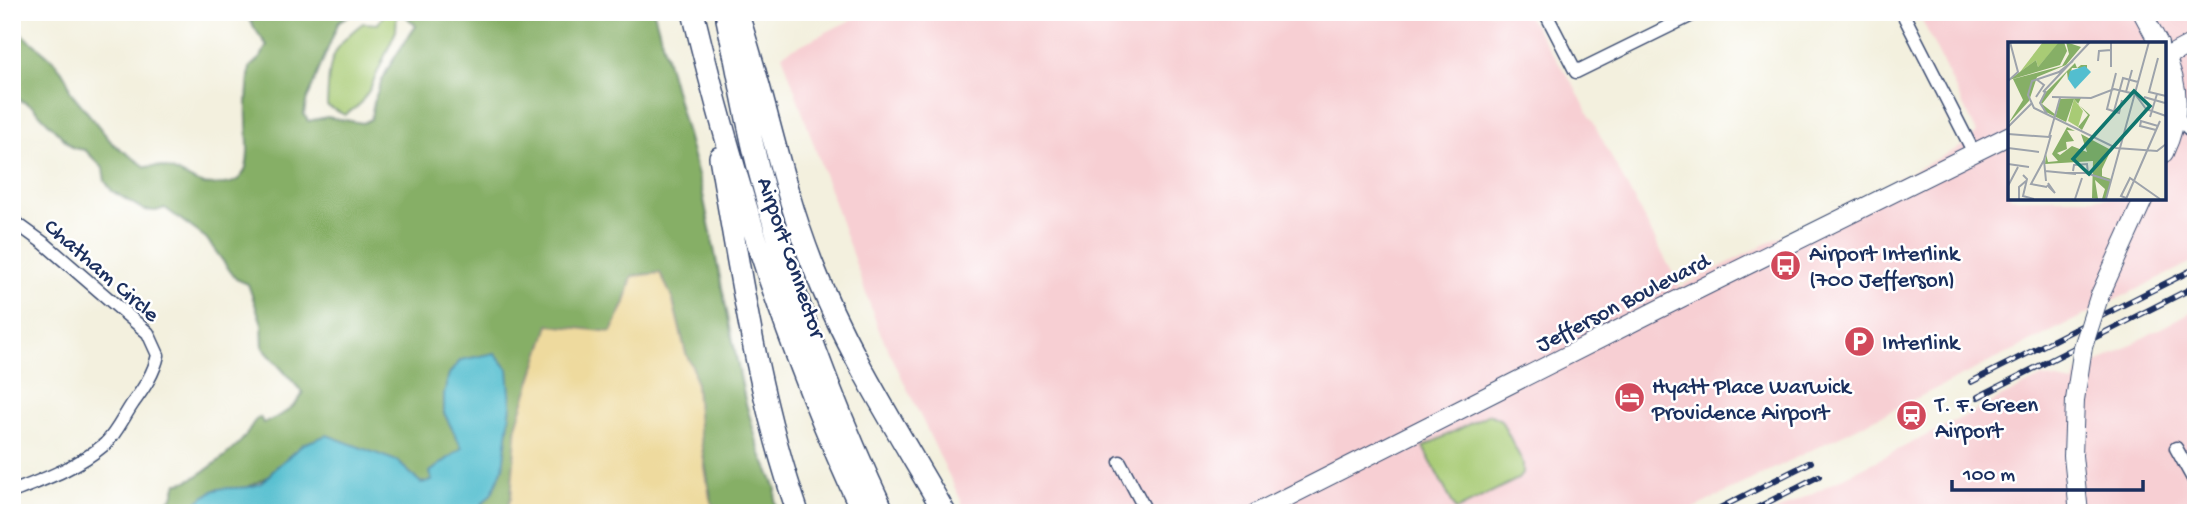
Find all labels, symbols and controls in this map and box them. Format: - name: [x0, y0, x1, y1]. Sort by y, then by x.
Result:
- inset map: [2008, 42, 2166, 200]
- street label: Airport Connector: [750, 174, 830, 344]
- street label: Chatham Circle: [37, 214, 165, 330]
- place label: Airport Interlink (700 Jefferson): [1809, 242, 1962, 295]
- street label: Jefferson Boulevard: [1532, 248, 1716, 359]
- bus stop icon: Airport Interlink (700 Jefferson): [1769, 248, 1803, 282]
- parking icon: Interlink: [1842, 324, 1876, 358]
- place label: Interlink: [1882, 331, 1962, 358]
- place label: Hyatt Place Warwick Providence Airport: [1651, 375, 1853, 428]
- hotel icon: Hyatt Place Warwick Providence Airport: [1612, 381, 1646, 415]
- place label: T. F. Green Airport: [1933, 393, 2038, 446]
- station icon: T. F. Green Airport: [1895, 399, 1929, 433]
- scale bar: [1952, 448, 2143, 492]
- text: 100 m: [1962, 464, 2015, 489]

